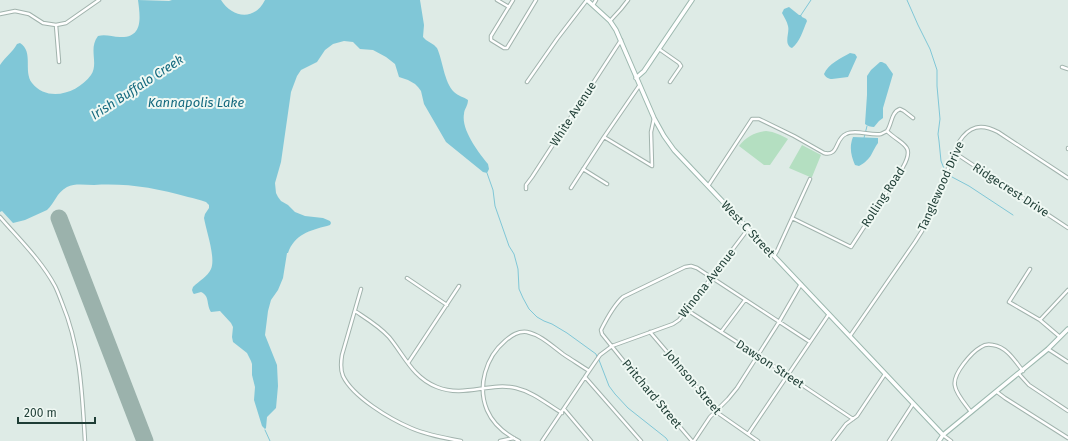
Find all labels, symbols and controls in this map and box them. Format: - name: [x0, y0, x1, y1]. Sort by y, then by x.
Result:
- water label: Irish Buffalo Creek: [88, 52, 186, 122]
- street label: White Avenue: [547, 79, 599, 149]
- water label: Kannapolis Lake: [148, 95, 244, 110]
- street label: Tanglewood Drive: [915, 139, 967, 233]
- street label: Ridgecrest Drive: [970, 160, 1052, 220]
- street label: Rolling Road: [858, 164, 908, 230]
- street label: West C Street: [718, 198, 778, 261]
- street label: Winona Avenue: [676, 246, 738, 320]
- street label: Dawson Street: [733, 337, 807, 391]
- street label: Johnson Street: [662, 347, 725, 418]
- street label: Pritchard Street: [619, 357, 685, 432]
- scale bar: [18, 399, 95, 425]
- text: 200 m: [24, 406, 57, 420]

